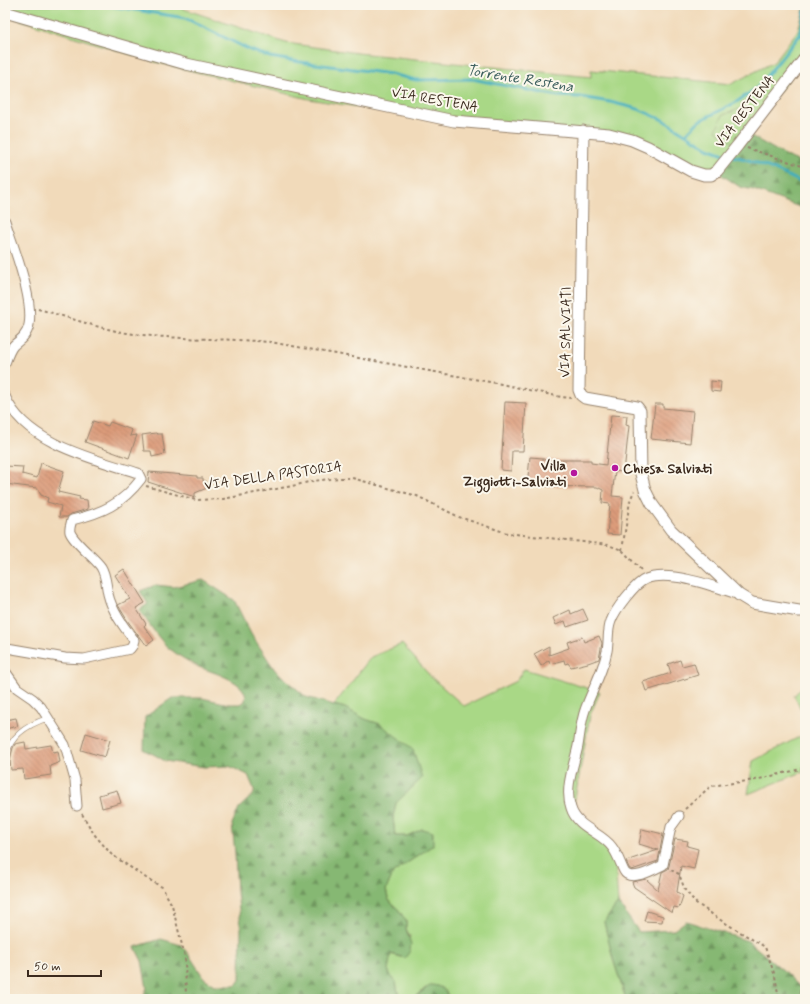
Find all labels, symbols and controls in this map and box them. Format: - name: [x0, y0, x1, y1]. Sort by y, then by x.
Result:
- water label: Torrente Restena: [465, 61, 575, 97]
- street label: VIA RESTENA: [711, 72, 779, 152]
- street label: VIA RESTENA: [390, 84, 480, 116]
- street label: VIA SALVIATI: [556, 286, 576, 378]
- street label: VIA DELLA PASTORIA: [203, 457, 343, 495]
- place label: Villa Ziggiotti-Salviati: [463, 457, 566, 494]
- place label: Chiesa Salviati: [623, 460, 712, 478]
- marker: Chiesa Salviati: [610, 463, 620, 473]
- marker: Villa Ziggiotti-Salviati: [569, 468, 579, 478]
- scale bar: [28, 952, 101, 978]
- text: 50 m: [34, 959, 61, 975]

